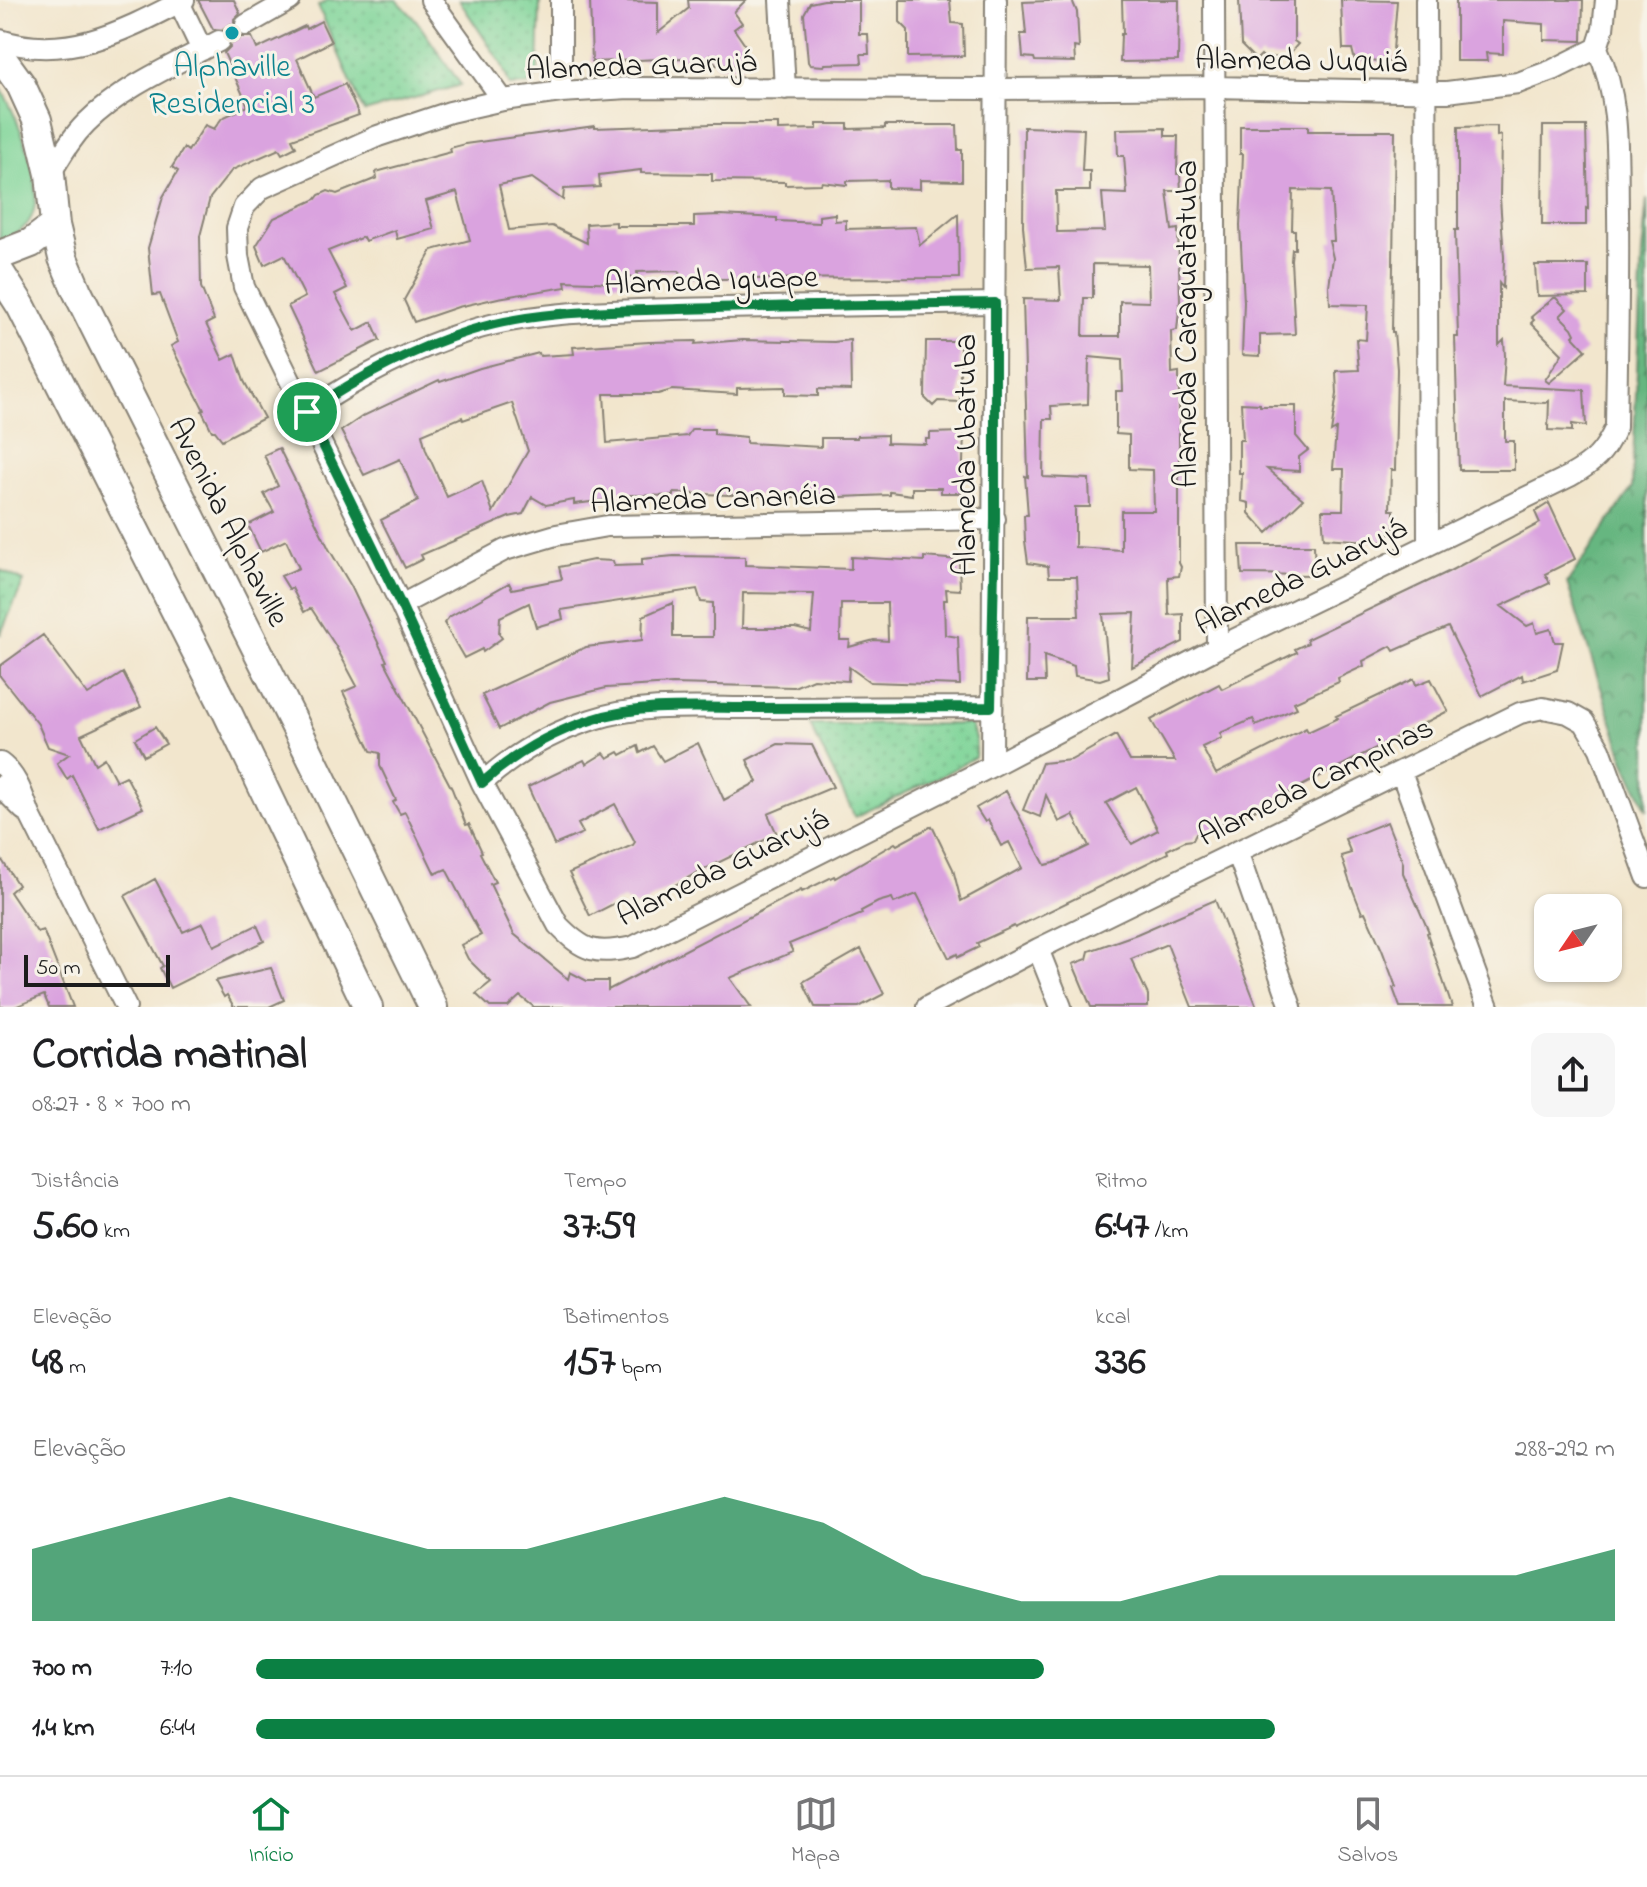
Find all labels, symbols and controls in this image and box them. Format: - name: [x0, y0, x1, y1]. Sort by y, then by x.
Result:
- marker: Alphaville Residencial 3: [223, 24, 241, 42]
- street label: Alameda Juquiá: [1194, 37, 1407, 88]
- street label: Alameda Guarujá: [525, 40, 757, 95]
- place label: Alphaville Residencial 3: [149, 45, 315, 129]
- street label: Alameda Caraguatatuba: [1165, 160, 1212, 488]
- street label: Alameda Iguape: [603, 255, 820, 310]
- street label: Alameda Ubatuba: [944, 334, 991, 576]
- pin: [273, 378, 341, 446]
- icon: arrive: [285, 390, 329, 434]
- street label: Avenida Alphaville: [154, 410, 300, 636]
- street label: Alameda Cananéia: [589, 473, 837, 528]
- street label: Alameda Guarujá: [1187, 506, 1416, 650]
- street label: Alameda Campinas: [1191, 706, 1442, 861]
- street label: Alameda Guarujá: [609, 797, 838, 941]
- north arrow: [1534, 894, 1622, 982]
- map controls: [1534, 894, 1622, 982]
- scale bar: [24, 951, 170, 987]
- text: 50 m: [36, 953, 81, 985]
- text: Corrida matinal: [32, 1024, 307, 1088]
- button: share: [1531, 1033, 1615, 1117]
- text: 08:27 · 8 × 700 m: [32, 1086, 191, 1124]
- text: Distância: [32, 1166, 119, 1198]
- text: Tempo: [564, 1166, 627, 1198]
- text: Ritmo: [1095, 1166, 1147, 1198]
- text: 5.60: [32, 1198, 98, 1257]
- text: 37:59: [564, 1198, 635, 1257]
- text: 6:47: [1095, 1198, 1149, 1257]
- text: km: [98, 1216, 130, 1248]
- text: /km: [1149, 1216, 1188, 1248]
- text: Elevação: [32, 1302, 112, 1334]
- text: Batimentos: [564, 1302, 670, 1334]
- text: kcal: [1095, 1302, 1130, 1334]
- text: 48: [32, 1334, 63, 1393]
- text: 157: [564, 1334, 616, 1393]
- text: 336: [1095, 1334, 1146, 1393]
- text: m: [63, 1352, 86, 1384]
- text: bpm: [616, 1352, 662, 1384]
- text: Elevação: [32, 1431, 126, 1469]
- text: 288–292 m: [1515, 1431, 1615, 1469]
- text: 700 m: [32, 1650, 92, 1688]
- text: 7:10: [160, 1650, 192, 1688]
- text: 1.4 km: [32, 1710, 94, 1748]
- text: 6:44: [160, 1710, 195, 1748]
- tab: Início: [249, 1792, 294, 1872]
- tab: Mapa: [791, 1792, 840, 1872]
- tab: Salvos: [1337, 1792, 1398, 1872]

